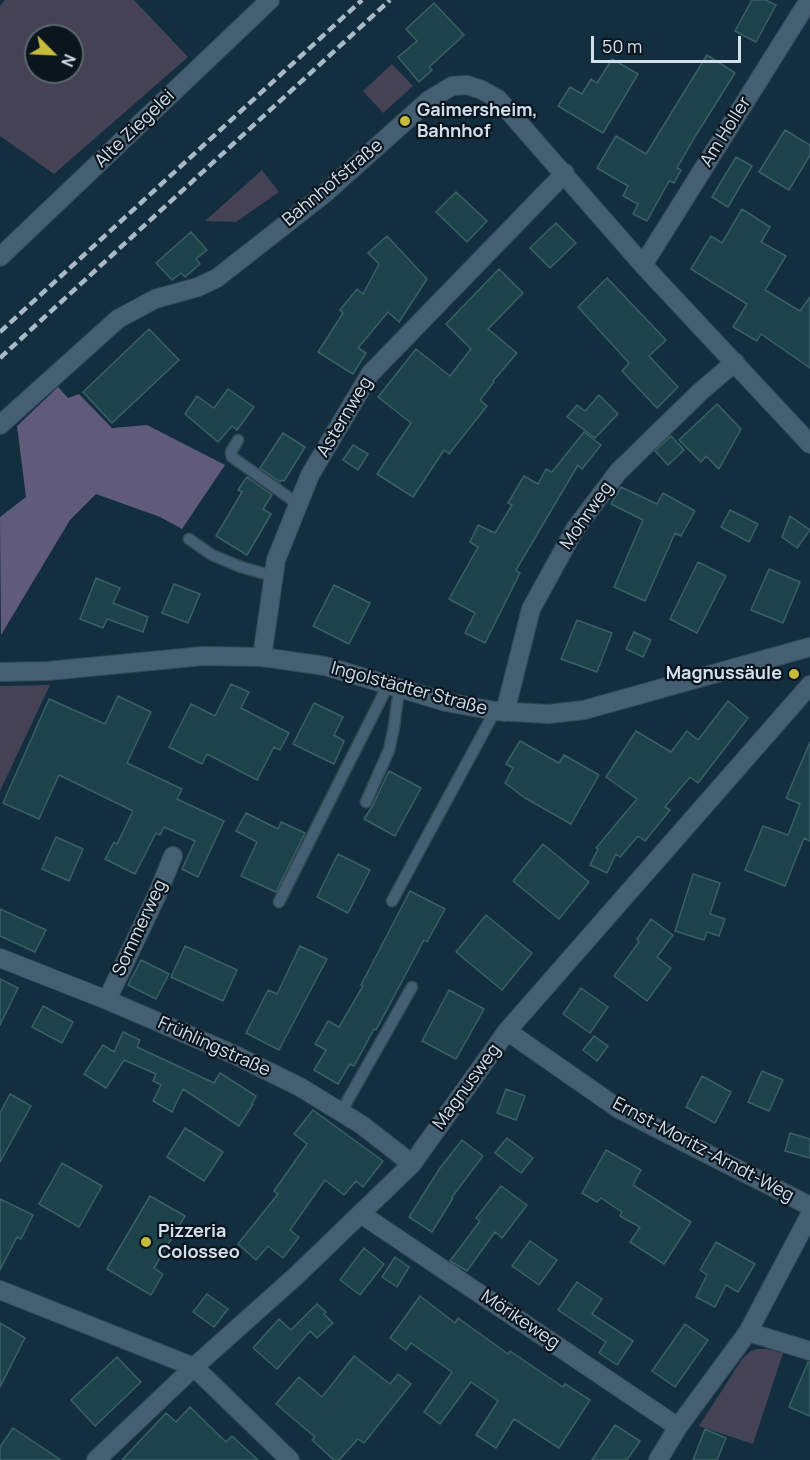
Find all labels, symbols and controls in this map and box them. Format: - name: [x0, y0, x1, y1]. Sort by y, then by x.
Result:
- north arrow: [24, 24, 84, 84]
- scale bar: [594, 24, 744, 62]
- text: 50 m: [602, 34, 642, 58]
- text: N: [56, 51, 81, 70]
- street label: Alte Ziegelei: [91, 86, 179, 172]
- street label: Am Holler: [696, 93, 756, 171]
- place label: Gaimersheim, Bahnhof: [417, 100, 538, 142]
- marker: Gaimersheim, Bahnhof: [398, 114, 412, 128]
- street label: Bahnhofstraße: [278, 135, 388, 231]
- street label: Asternweg: [313, 373, 377, 461]
- street label: Mohrweg: [556, 478, 618, 554]
- street label: Ingolstädter Straße: [328, 658, 490, 720]
- place label: Magnussäule: [666, 663, 782, 685]
- marker: Magnussäule: [787, 667, 801, 681]
- street label: Sommerweg: [108, 876, 172, 980]
- street label: Frühlingstraße: [154, 1013, 274, 1081]
- street label: Magnusweg: [429, 1040, 505, 1134]
- street label: Ernst-Moritz-Arndt-Weg: [609, 1093, 797, 1207]
- place label: Pizzeria Colosseo: [158, 1221, 240, 1264]
- marker: Pizzeria Colosseo: [139, 1235, 153, 1249]
- street label: Mörikeweg: [477, 1286, 563, 1354]

